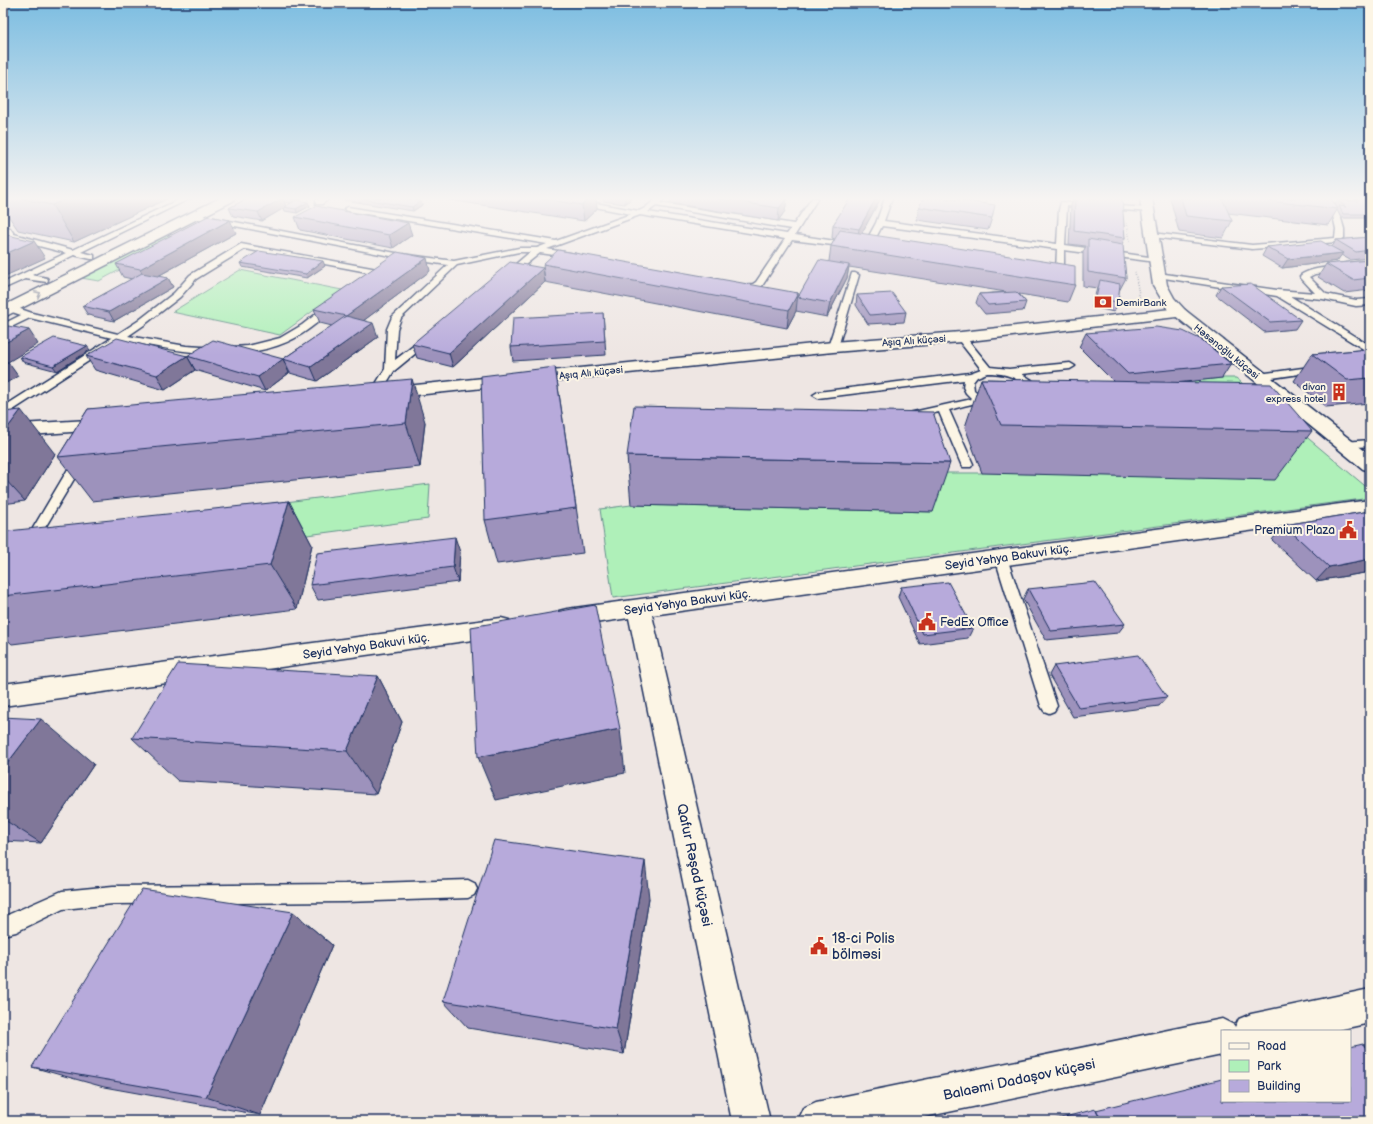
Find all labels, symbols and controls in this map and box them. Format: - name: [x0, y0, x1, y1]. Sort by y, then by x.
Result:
- one-way arrow: [34, 291, 41, 299]
- bank icon: DemirBank: [1093, 292, 1113, 312]
- place label: DemirBank: [1116, 297, 1166, 309]
- street label: Həsənoğlu küçəsi: [1191, 322, 1262, 382]
- street label: Aşıq Alı küçəsi: [882, 333, 946, 349]
- street label: Aşıq Alı küçəsi: [559, 364, 624, 382]
- place label: divan express hotel: [1266, 381, 1326, 405]
- building icon: divan express hotel: [1329, 382, 1349, 402]
- public building icon: Premium Plaza: [1338, 520, 1358, 540]
- place label: Premium Plaza: [1254, 523, 1335, 538]
- street label: Seyid Yəhya Bakuvi küç.: [944, 541, 1072, 574]
- street label: Seyid Yəhya Bakuvi küç.: [623, 586, 751, 619]
- public building icon: FedEx Office: [917, 612, 937, 632]
- place label: FedEx Office: [940, 615, 1009, 630]
- street label: Seyid Yəhya Bakuvi küç.: [302, 630, 430, 663]
- street label: Qafur Rəşad küçəsi: [673, 802, 716, 928]
- place label: 18-ci Polis bölməsi: [832, 930, 895, 963]
- public building icon: 18-ci Polis bölməsi: [809, 936, 829, 956]
- legend: [1221, 1030, 1351, 1102]
- text: Road: [1257, 1039, 1286, 1054]
- street label: Balaəmi Dadaşov küçəsi: [941, 1055, 1097, 1104]
- text: Park: [1257, 1059, 1281, 1074]
- text: Building: [1257, 1079, 1301, 1094]

